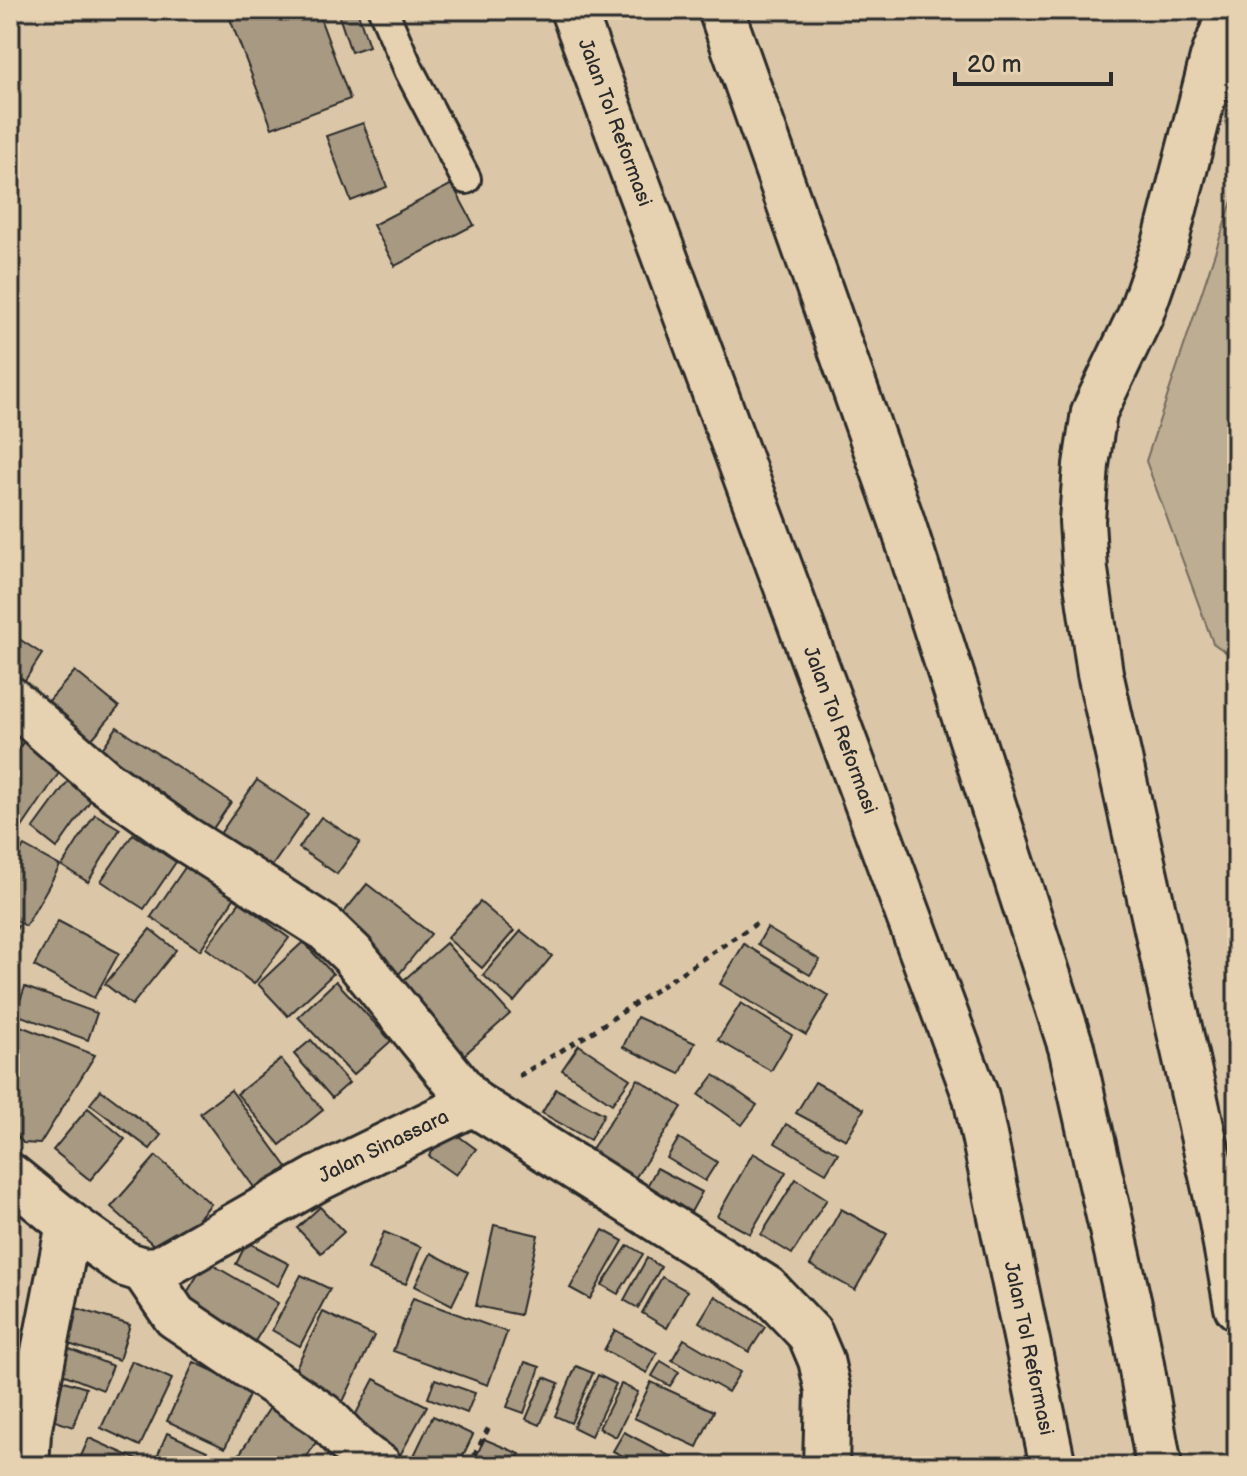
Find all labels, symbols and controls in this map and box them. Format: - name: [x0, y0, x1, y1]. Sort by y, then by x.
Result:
- street label: Jalan Tol Reformasi: [573, 35, 657, 210]
- scale bar: [955, 36, 1111, 86]
- text: 20 m: [967, 50, 1022, 79]
- street label: Jalan Tol Reformasi: [798, 643, 882, 817]
- street label: Jalan Sinassara: [315, 1105, 453, 1188]
- street label: Jalan Tol Reformasi: [999, 1259, 1058, 1437]

